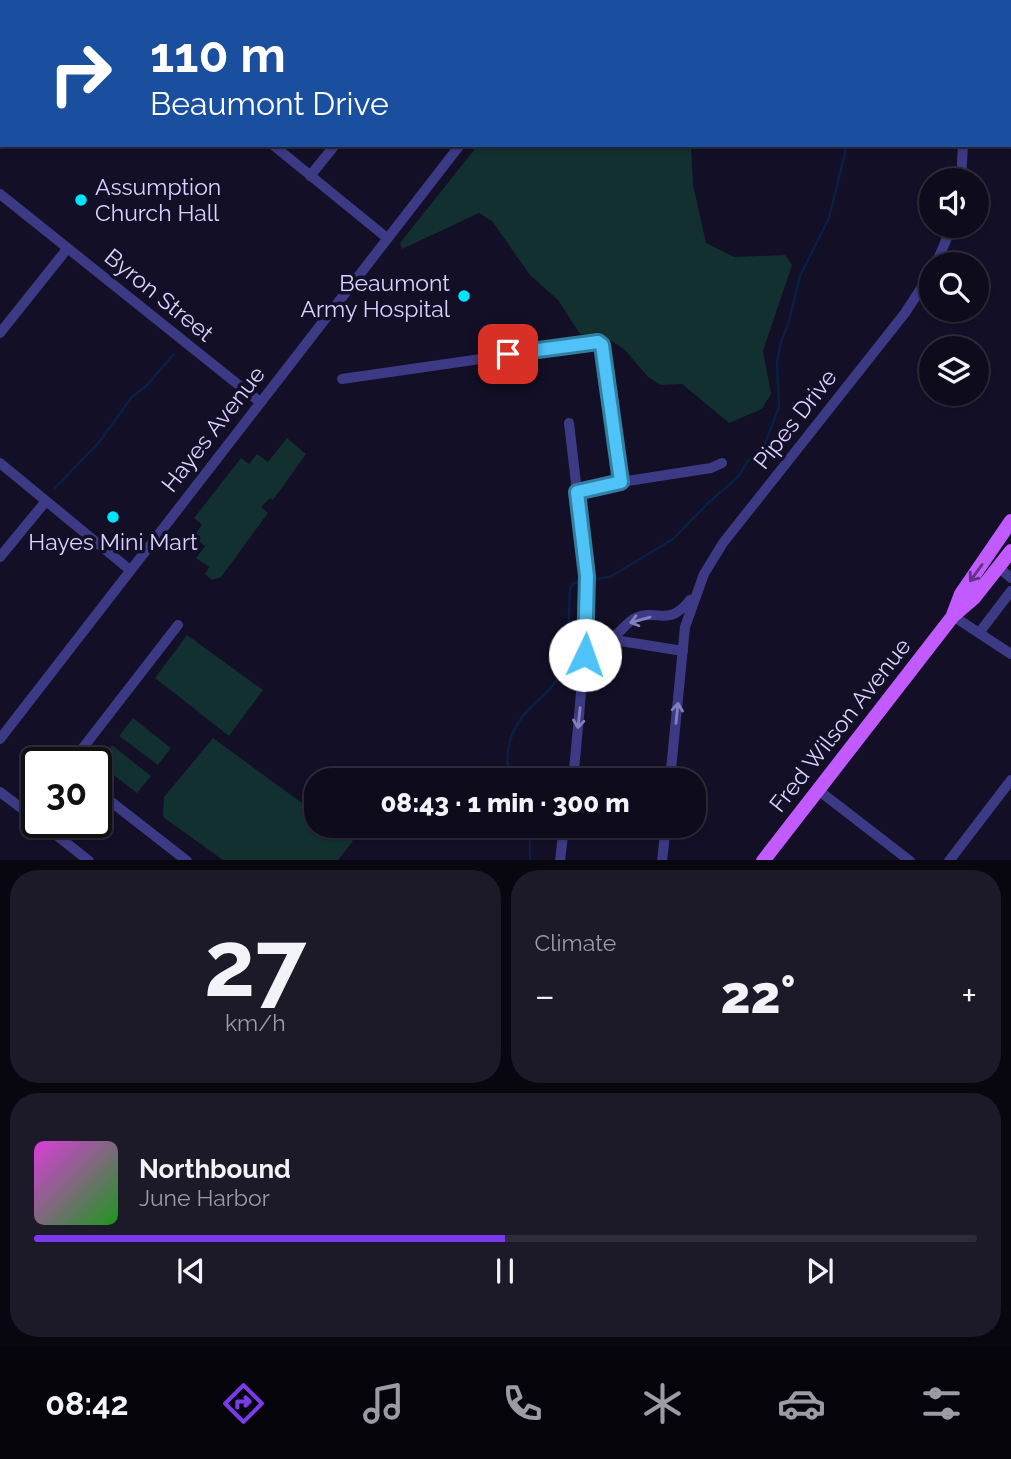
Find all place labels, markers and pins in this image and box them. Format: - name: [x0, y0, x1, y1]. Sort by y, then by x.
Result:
- place label: Assumption Church Hall: [95, 173, 221, 226]
- marker: Assumption Church Hall: [73, 192, 89, 208]
- place label: Beaumont Army Hospital: [300, 269, 451, 322]
- marker: Beaumont Army Hospital: [456, 288, 472, 304]
- pin: [478, 324, 538, 384]
- marker: Hayes Mini Mart: [105, 509, 121, 525]
- place label: Hayes Mini Mart: [28, 528, 198, 555]

